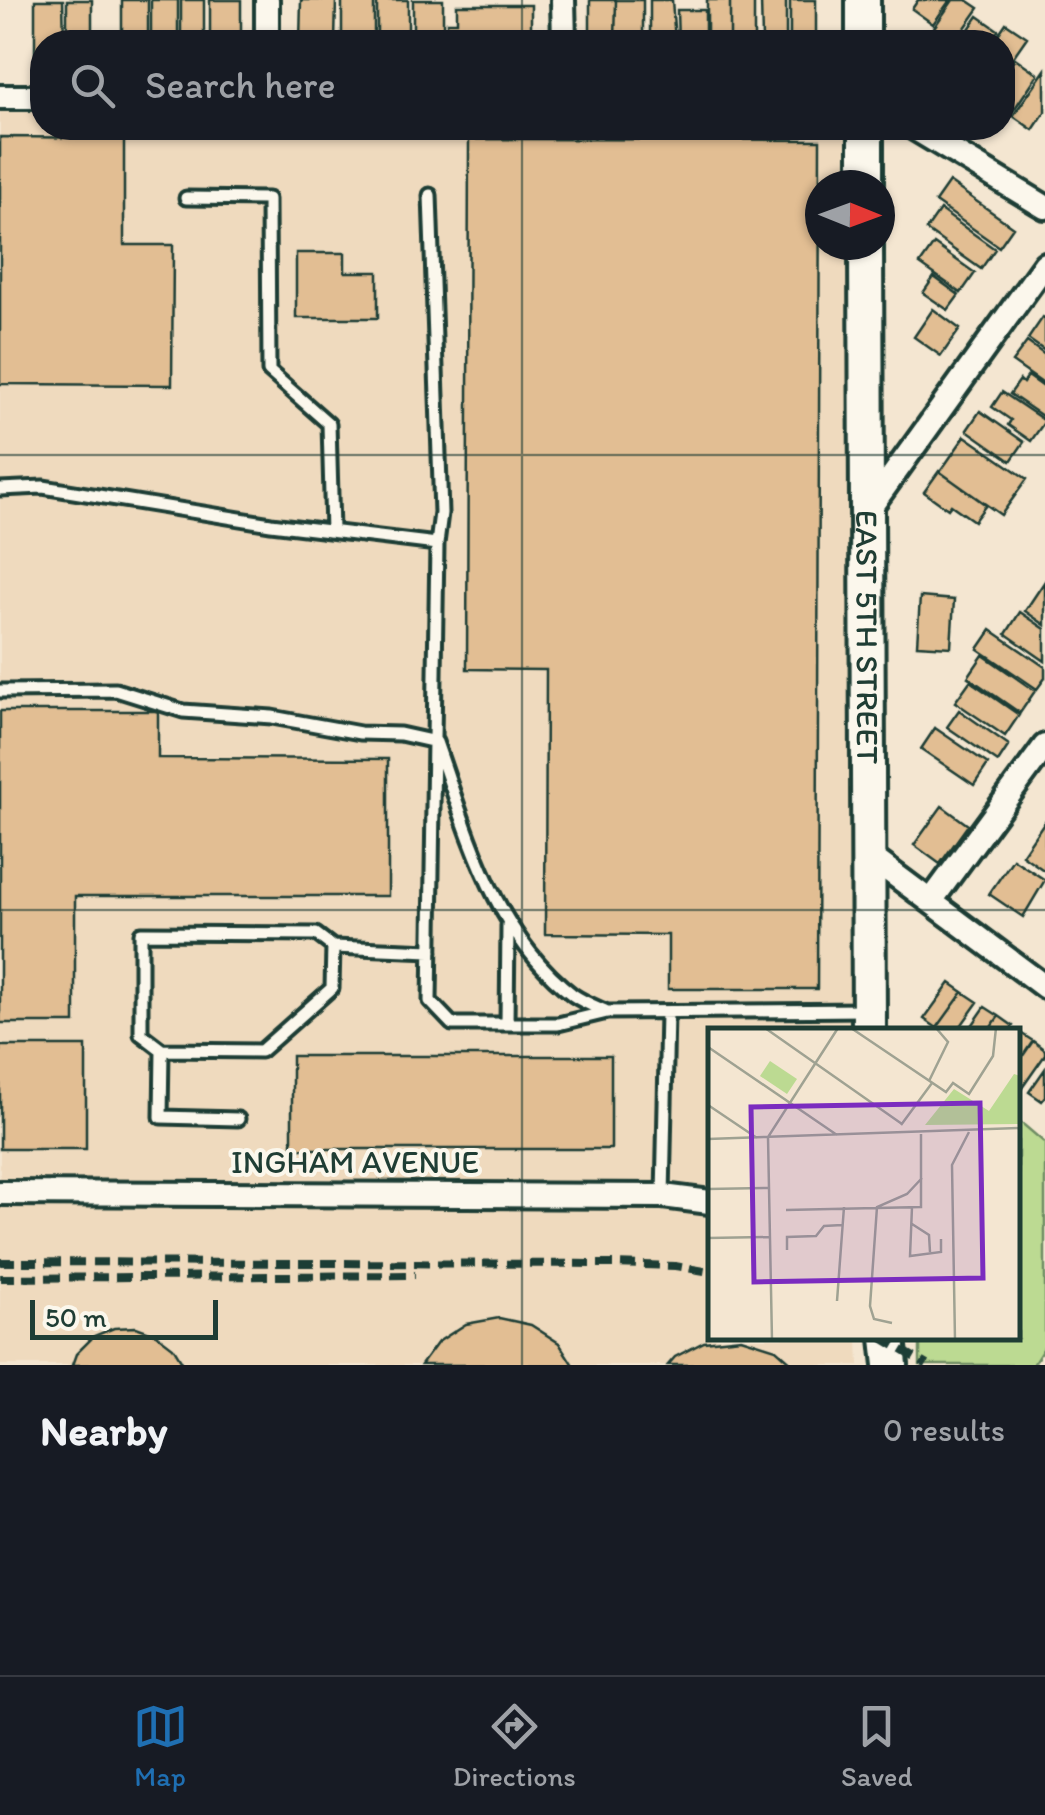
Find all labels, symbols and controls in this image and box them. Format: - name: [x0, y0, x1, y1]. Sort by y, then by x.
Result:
- search box: [30, 30, 1015, 140]
- icon: search: [65, 58, 120, 113]
- text: Search here: [145, 62, 336, 108]
- north arrow: [805, 170, 895, 260]
- street label: EAST 5TH STREET: [848, 510, 887, 764]
- inset map: [708, 1028, 1020, 1340]
- street label: INGHAM AVENUE: [231, 1143, 479, 1181]
- scale bar: [30, 1295, 218, 1340]
- text: 50 m: [45, 1300, 107, 1334]
- text: Nearby: [40, 1405, 167, 1456]
- text: 0 results: [883, 1411, 1005, 1449]
- tab: Map: [133, 1699, 188, 1793]
- tab: Directions: [453, 1699, 576, 1793]
- tab: Saved: [841, 1699, 912, 1793]

